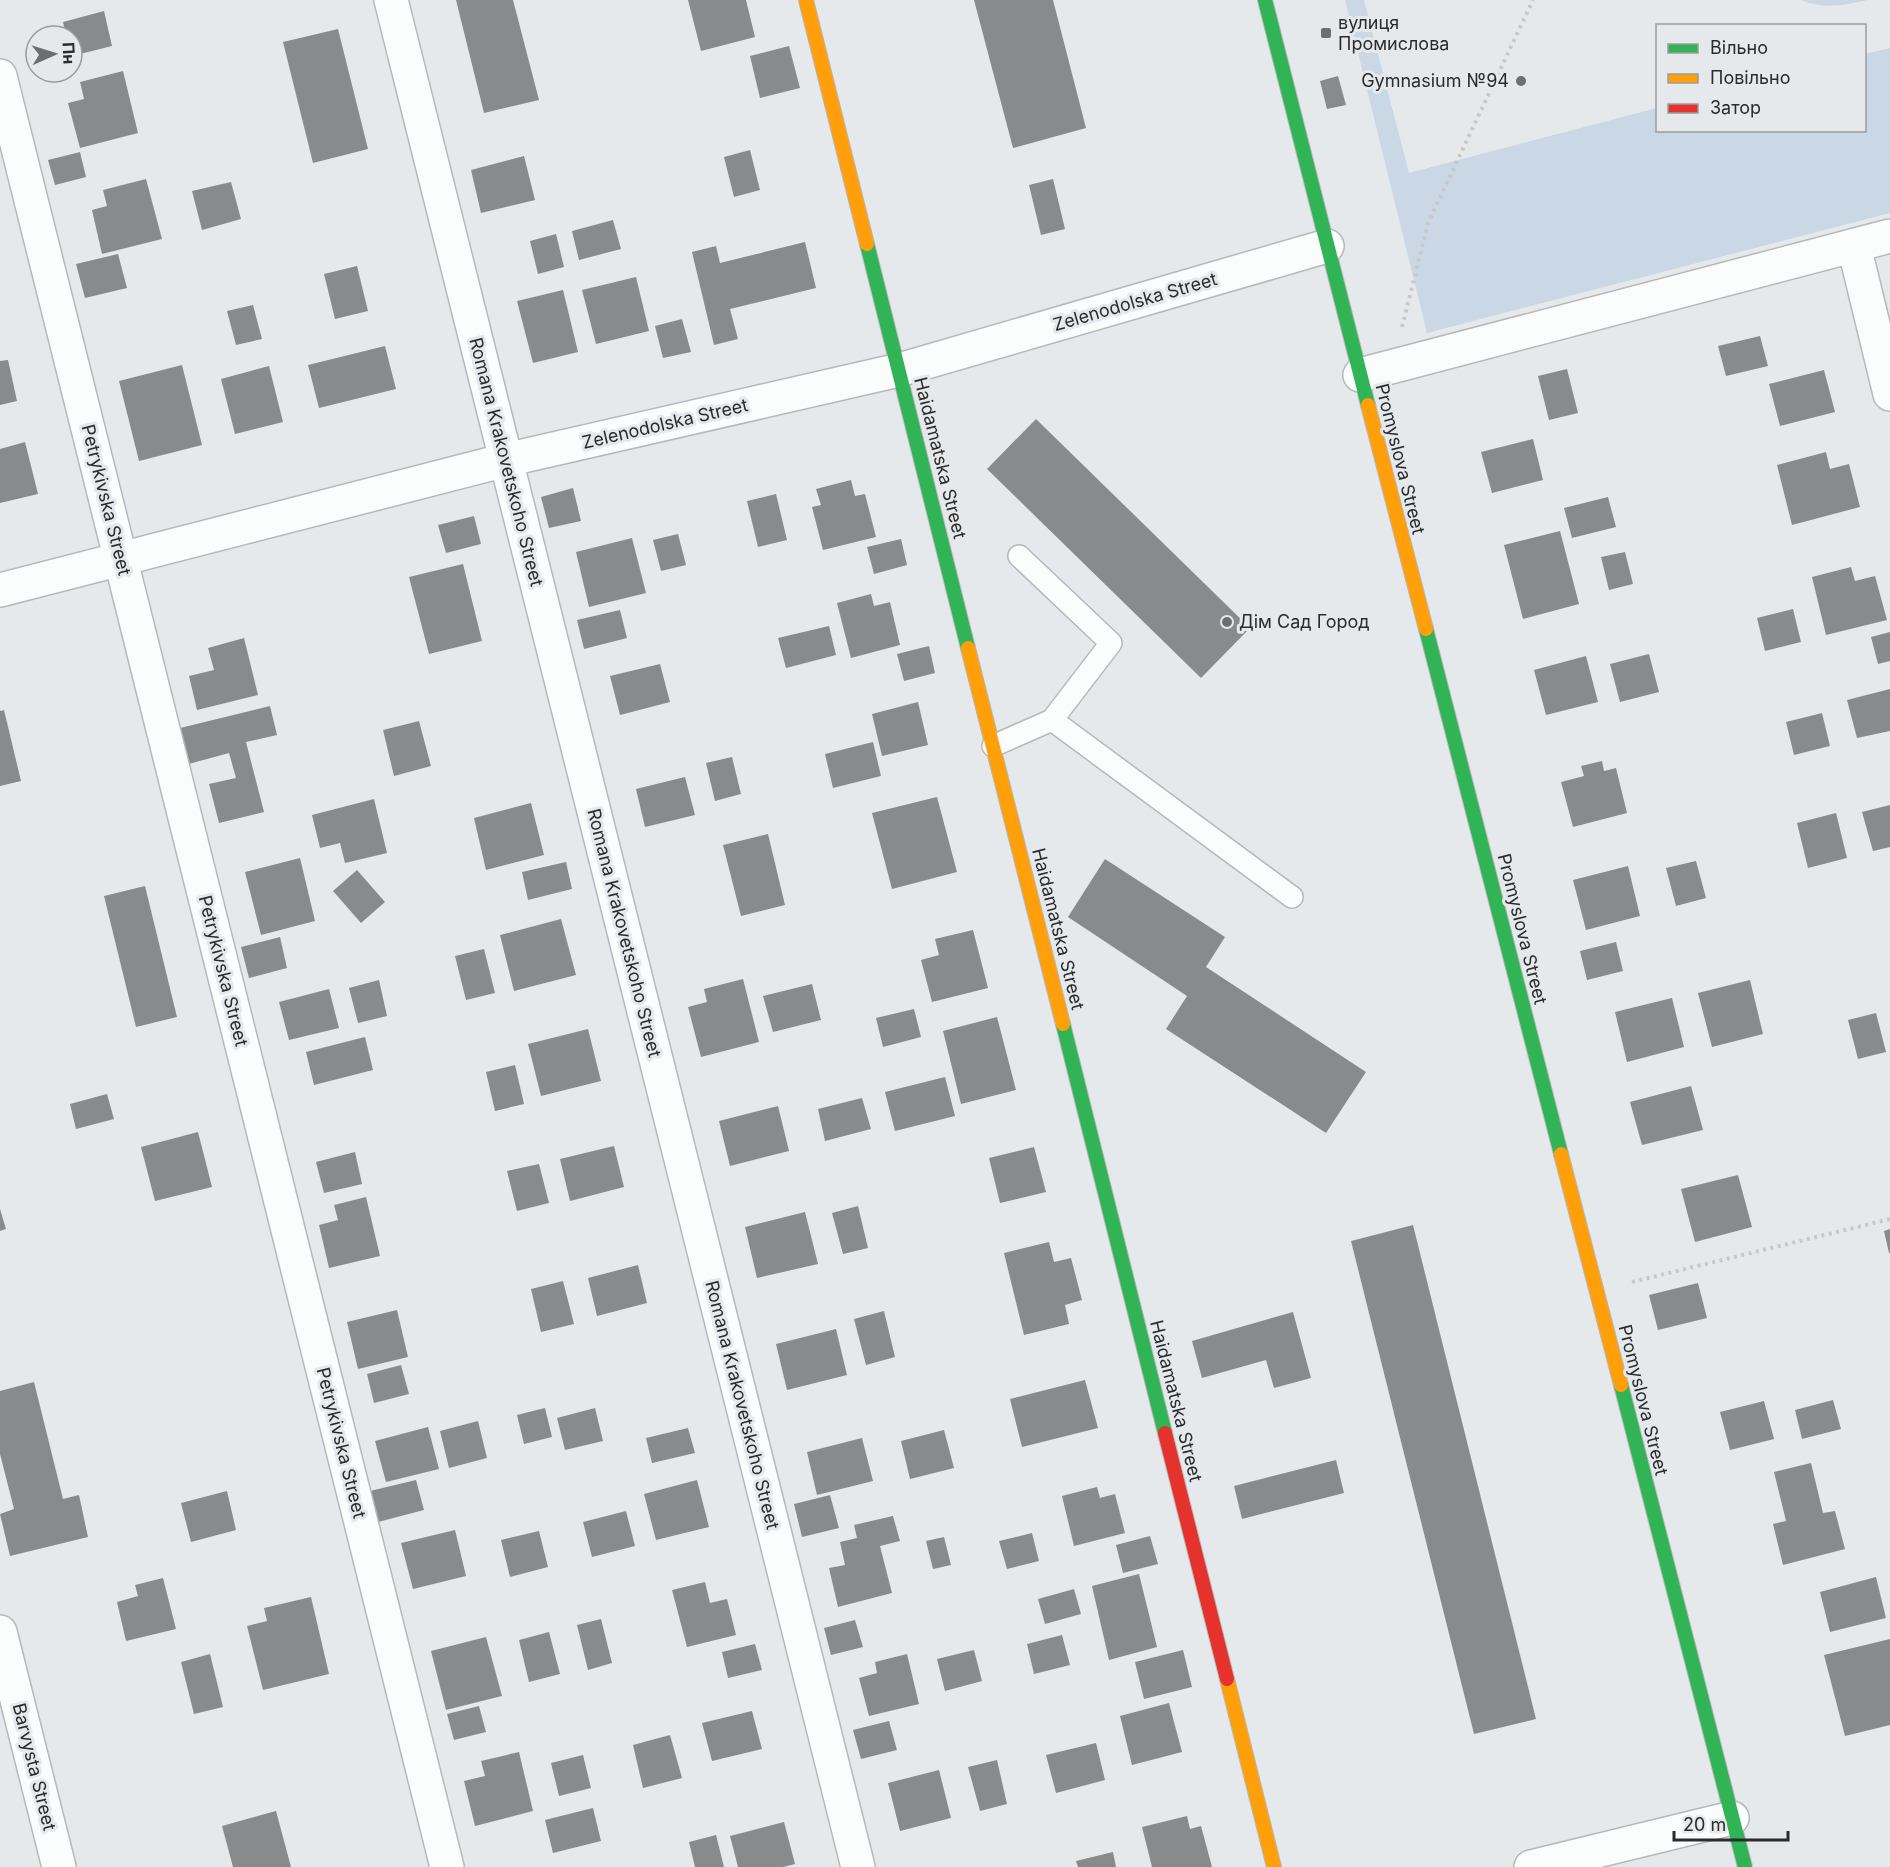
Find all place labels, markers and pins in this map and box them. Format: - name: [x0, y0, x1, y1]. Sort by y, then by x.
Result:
- place label: вулиця Промислова: [1338, 12, 1449, 54]
- marker: вулиця Промислова: [1319, 26, 1333, 40]
- place label: Gymnasium №94: [1361, 70, 1509, 91]
- marker: Gymnasium №94: [1514, 74, 1528, 88]
- place label: Дім Сад Город: [1239, 611, 1370, 632]
- marker: Дім Сад Город: [1220, 615, 1234, 629]

